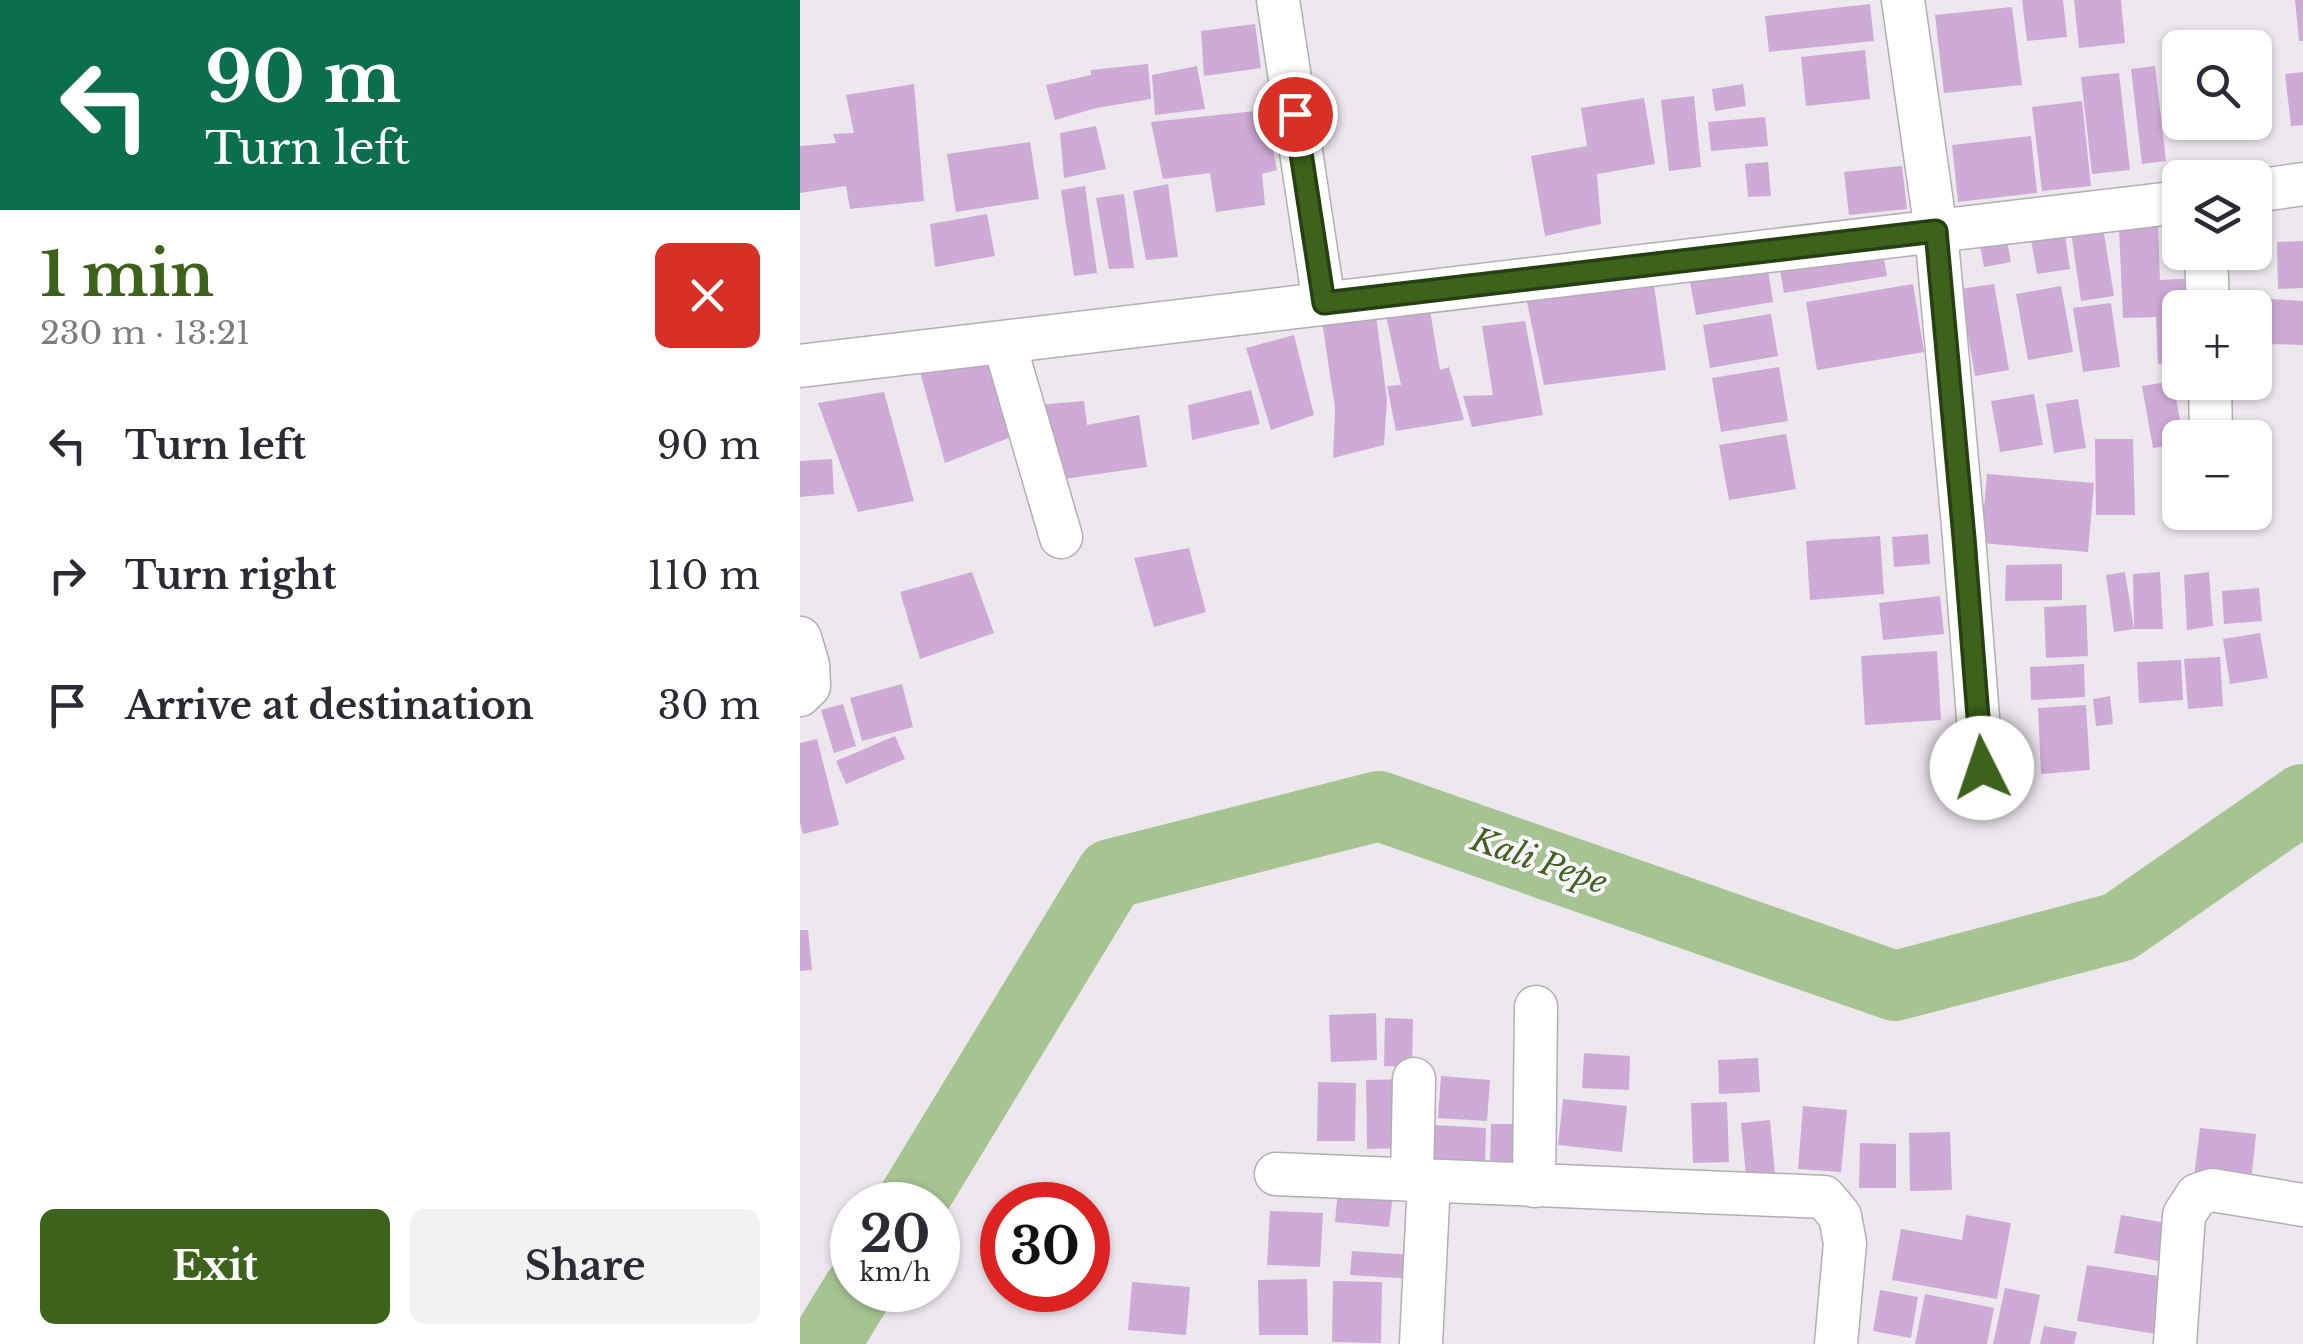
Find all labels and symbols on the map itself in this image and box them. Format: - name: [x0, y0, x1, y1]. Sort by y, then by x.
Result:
- pin: [1253, 72, 1338, 157]
- position arrow: [1930, 716, 2034, 820]
- water label: Kali Pepe: [1465, 819, 1612, 903]
- speed limit sign: 30: [980, 1182, 1110, 1312]

